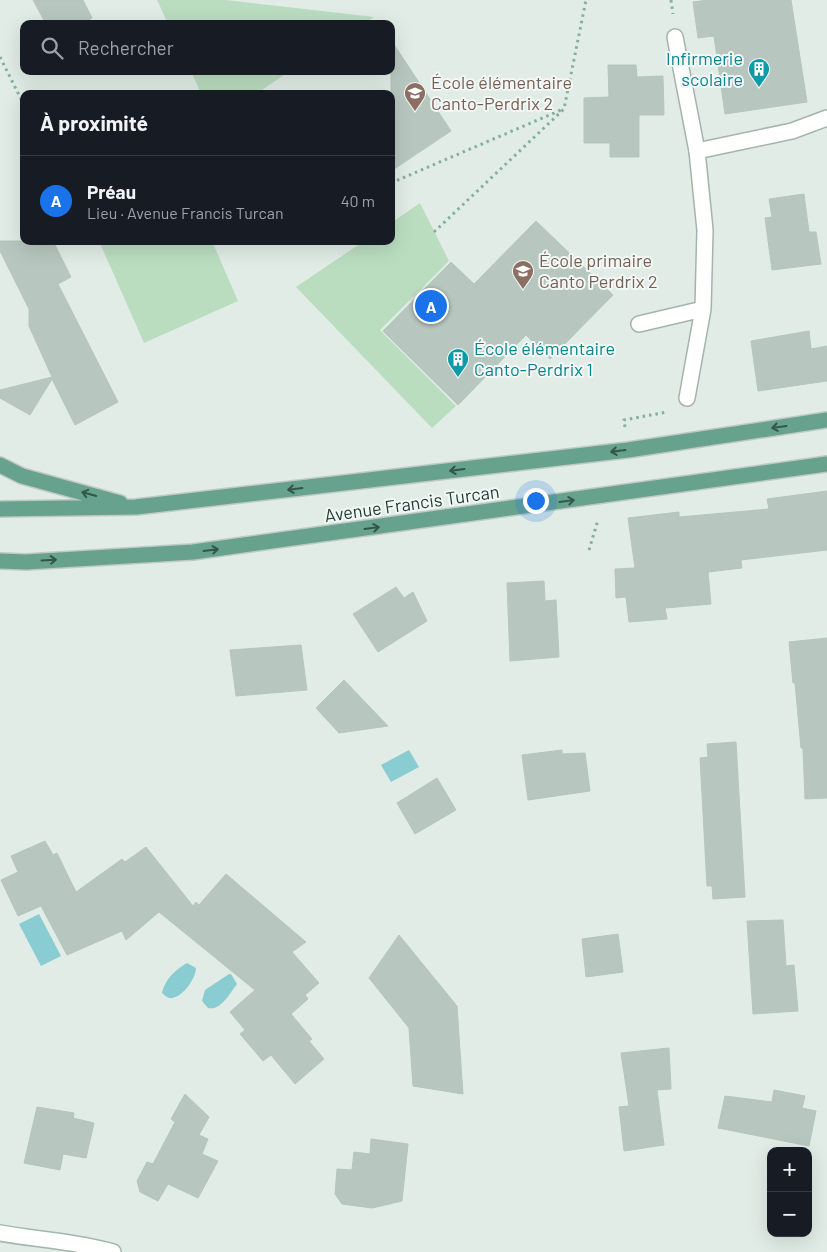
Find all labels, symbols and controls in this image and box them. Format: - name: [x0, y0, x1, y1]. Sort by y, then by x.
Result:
- search box: [20, 20, 395, 75]
- icon: search: [38, 34, 66, 62]
- text: Rechercher: [78, 36, 174, 59]
- place label: Infirmerie scolaire: [666, 47, 743, 90]
- building icon: Infirmerie scolaire: [747, 57, 771, 88]
- place label: École élémentaire Canto-Perdrix 2: [431, 71, 572, 114]
- school or university icon: École élémentaire Canto-Perdrix 2: [403, 81, 427, 112]
- text: À proximité: [40, 110, 148, 135]
- text: Préau: [87, 180, 136, 203]
- text: A: [51, 191, 61, 210]
- text: 40 m: [341, 191, 375, 210]
- text: Lieu · Avenue Francis Turcan: [87, 203, 284, 222]
- place label: École primaire Canto Perdrix 2: [539, 249, 658, 292]
- school or university icon: École primaire Canto Perdrix 2: [511, 259, 535, 290]
- pin: A: [415, 287, 447, 325]
- place label: École élémentaire Canto-Perdrix 1: [474, 337, 615, 380]
- building icon: École élémentaire Canto-Perdrix 1: [446, 347, 470, 378]
- one-way arrow: [771, 423, 787, 433]
- one-way arrow: [610, 446, 626, 456]
- one-way arrow: [449, 465, 465, 475]
- street label: Avenue Francis Turcan: [323, 480, 501, 526]
- one-way arrow: [288, 484, 304, 494]
- your location: [523, 488, 549, 514]
- one-way arrow: [81, 489, 97, 499]
- one-way arrow: [559, 495, 575, 505]
- one-way arrow: [364, 523, 380, 533]
- one-way arrow: [202, 544, 218, 554]
- one-way arrow: [40, 556, 56, 565]
- map controls: [767, 1147, 812, 1237]
- button: +: [767, 1147, 812, 1192]
- button: −: [767, 1192, 812, 1237]

